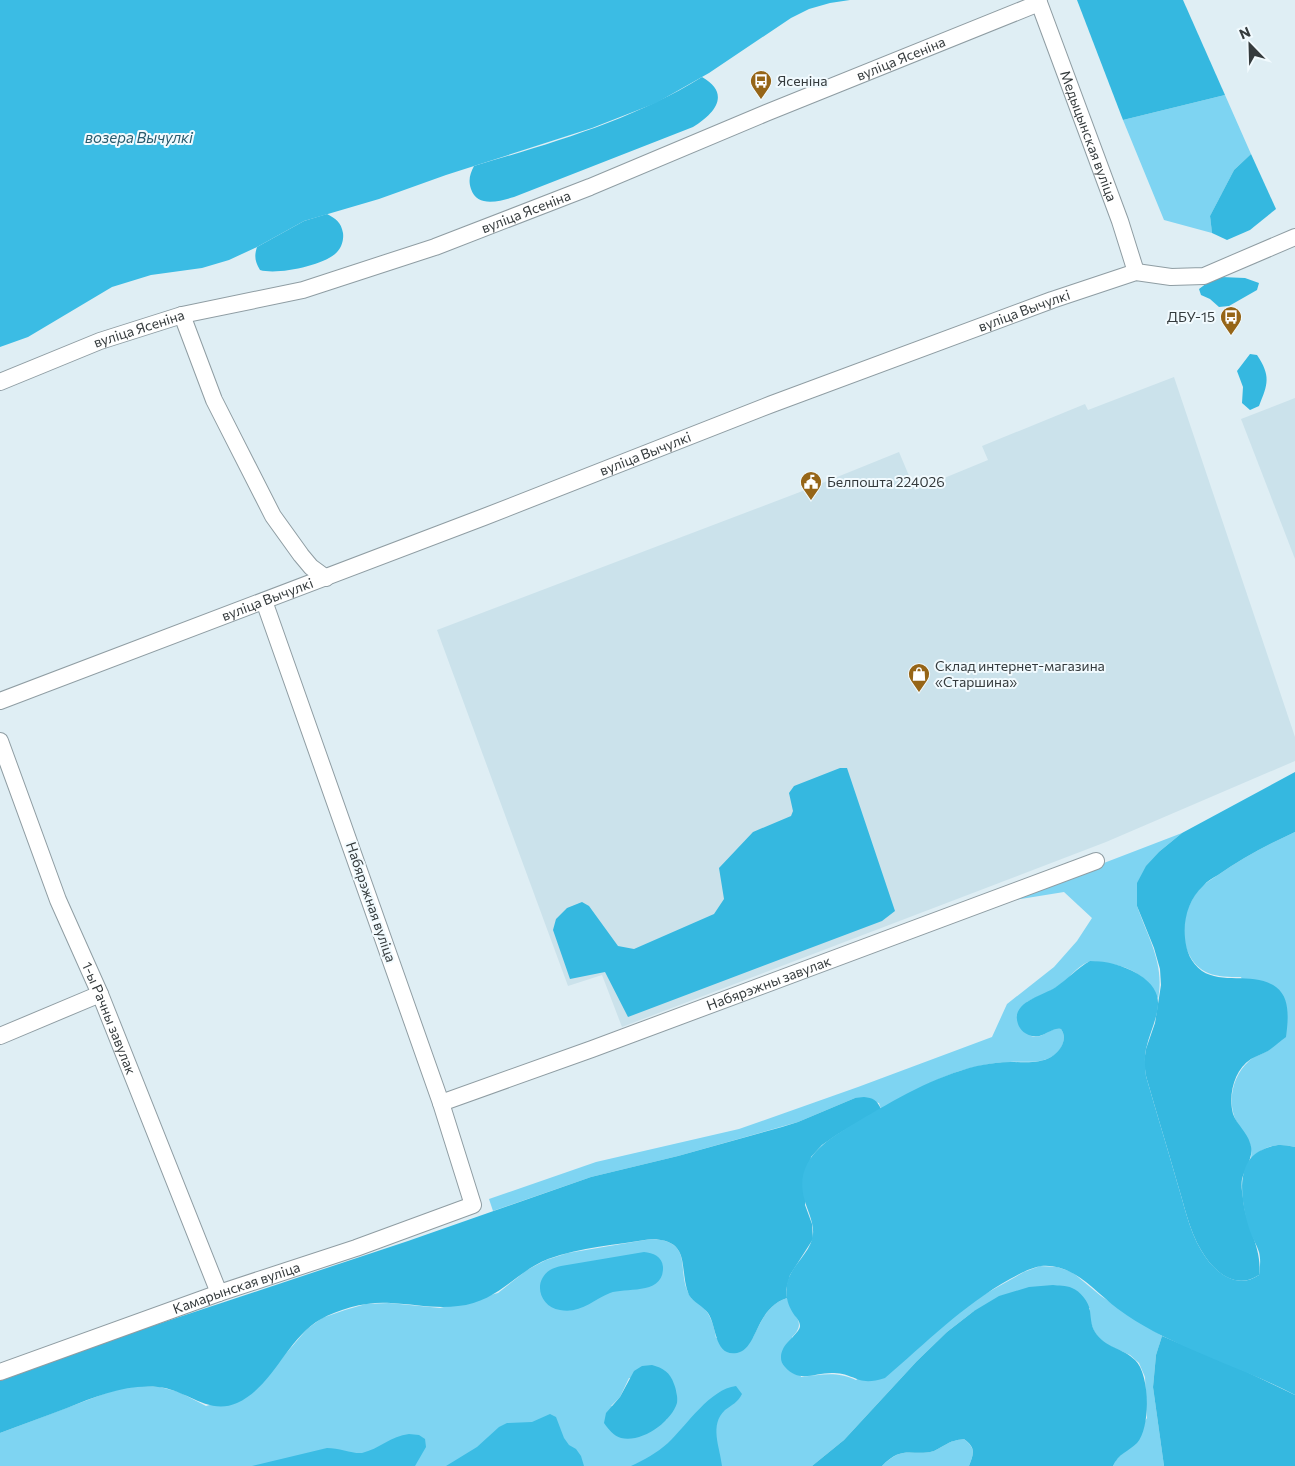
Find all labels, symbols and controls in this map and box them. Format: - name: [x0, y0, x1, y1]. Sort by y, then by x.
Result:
- north arrow: [1225, 20, 1275, 70]
- text: N: [1237, 23, 1253, 42]
- street label: вуліца Ясеніна: [854, 33, 948, 84]
- street label: Медыцынская вуліца: [1057, 68, 1121, 204]
- bus stop icon: Ясеніна: [749, 69, 773, 100]
- place label: Ясеніна: [777, 72, 827, 89]
- water label: возера Вычулкі: [85, 128, 194, 146]
- street label: вуліца Ясеніна: [479, 186, 573, 236]
- street label: вуліца Вычулкі: [976, 286, 1072, 335]
- bus stop icon: ДБУ-15: [1219, 305, 1243, 336]
- street label: вуліца Ясеніна: [91, 306, 186, 351]
- place label: ДБУ-15: [1167, 308, 1215, 325]
- street label: вуліца Вычулкі: [597, 428, 693, 479]
- public building icon: Белпошта 224026: [799, 470, 823, 501]
- place label: Белпошта 224026: [827, 473, 945, 490]
- street label: вуліца Вычулкі: [219, 574, 315, 624]
- place label: Склад интернет-магазина «Старшина»: [935, 657, 1105, 690]
- shop icon: Склад интернет-магазина «Старшина»: [907, 662, 931, 693]
- street label: Набярэжная вуліца: [343, 839, 400, 964]
- street label: Набярэжны завулак: [704, 951, 834, 1014]
- street label: 1-ы Рачны завулак: [79, 959, 140, 1077]
- street label: Камарынская вуліца: [170, 1258, 302, 1317]

